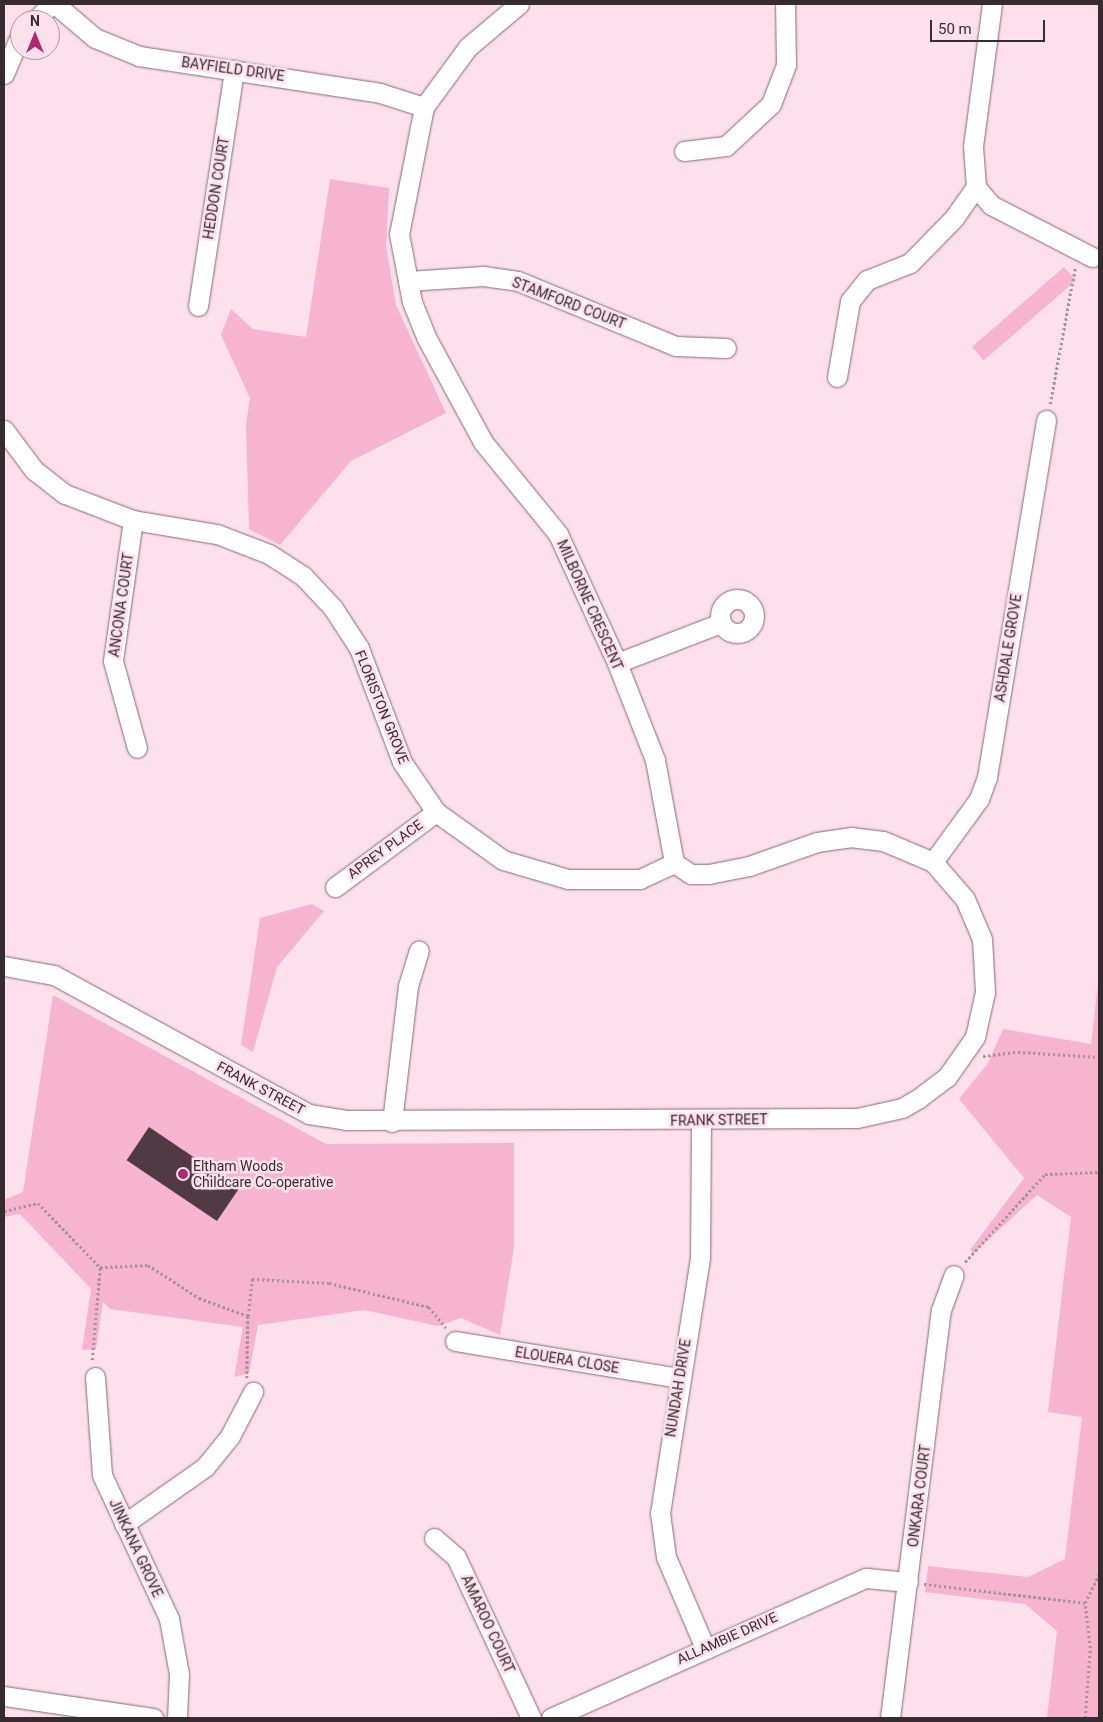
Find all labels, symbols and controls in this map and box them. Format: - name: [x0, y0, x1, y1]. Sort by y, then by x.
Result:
- north arrow: [10, 10, 60, 60]
- scale bar: [933, 10, 1048, 42]
- text: N: [30, 13, 40, 29]
- text: 50 m: [938, 20, 972, 38]
- street label: BAYFIELD DRIVE: [180, 53, 286, 85]
- street label: HEDDON COURT: [200, 135, 232, 241]
- street label: STAMFORD COURT: [510, 274, 628, 332]
- street label: MILBORNE CRESCENT: [554, 537, 626, 673]
- street label: ANCONA COURT: [105, 552, 137, 658]
- street label: ASHDALE GROVE: [991, 593, 1025, 703]
- street label: FLORISTON GROVE: [352, 648, 412, 766]
- street label: APREY PLACE: [344, 816, 426, 882]
- street label: FRANK STREET: [214, 1058, 308, 1118]
- street label: FRANK STREET: [670, 1111, 768, 1129]
- place label: Eltham Woods Childcare Co-operative: [193, 1158, 333, 1190]
- marker: Eltham Woods Childcare Co-operative: [177, 1168, 189, 1180]
- street label: NUNDAH DRIVE: [662, 1338, 694, 1438]
- street label: ELOUERA CLOSE: [514, 1343, 620, 1377]
- street label: ONKARA COURT: [904, 1444, 934, 1548]
- street label: JINKANA GROVE: [106, 1496, 166, 1600]
- street label: AMAROO COURT: [458, 1572, 518, 1676]
- street label: ALLAMBIE DRIVE: [674, 1608, 780, 1668]

